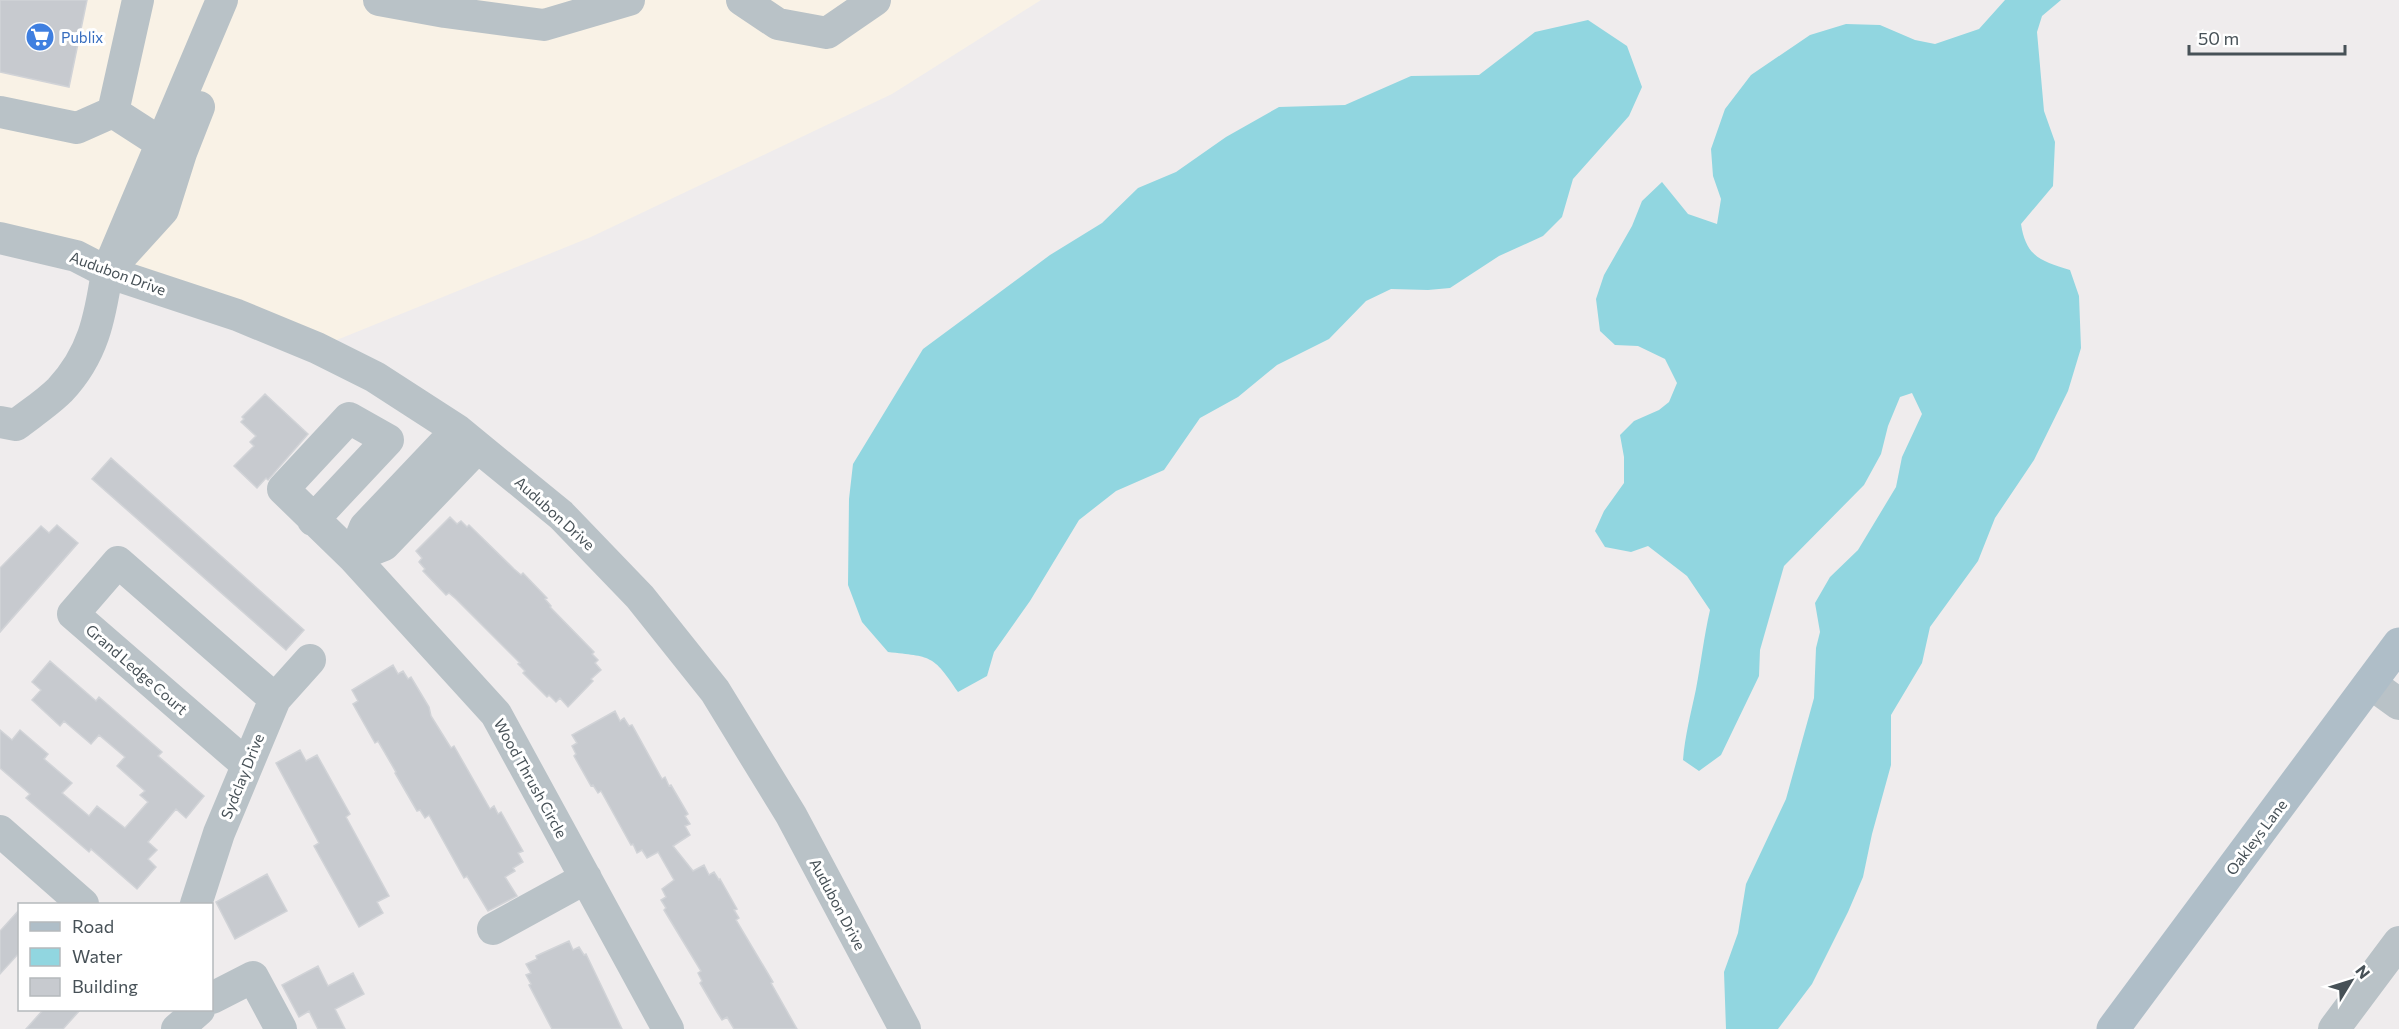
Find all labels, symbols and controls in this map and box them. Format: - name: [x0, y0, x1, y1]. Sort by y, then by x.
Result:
- scale bar: [2189, 18, 2345, 56]
- supermarket icon: Publix: [24, 21, 56, 53]
- text: 50 m: [2198, 27, 2239, 49]
- place label: Publix: [61, 28, 103, 46]
- street label: Audubon Drive: [67, 247, 169, 299]
- street label: Audubon Drive: [511, 472, 599, 554]
- street label: Grand Ledge Court: [83, 620, 191, 718]
- street label: Wood Thrush Circle: [491, 715, 571, 841]
- street label: Sydclay Drive: [217, 731, 267, 821]
- street label: Oakleys Lane: [2222, 796, 2290, 878]
- street label: Audubon Drive: [806, 855, 870, 953]
- legend: [18, 903, 213, 1011]
- text: Road: [72, 915, 114, 937]
- text: Water: [72, 945, 123, 967]
- north arrow: [2321, 951, 2381, 1011]
- text: N: [2352, 961, 2374, 982]
- text: Building: [72, 975, 138, 997]

